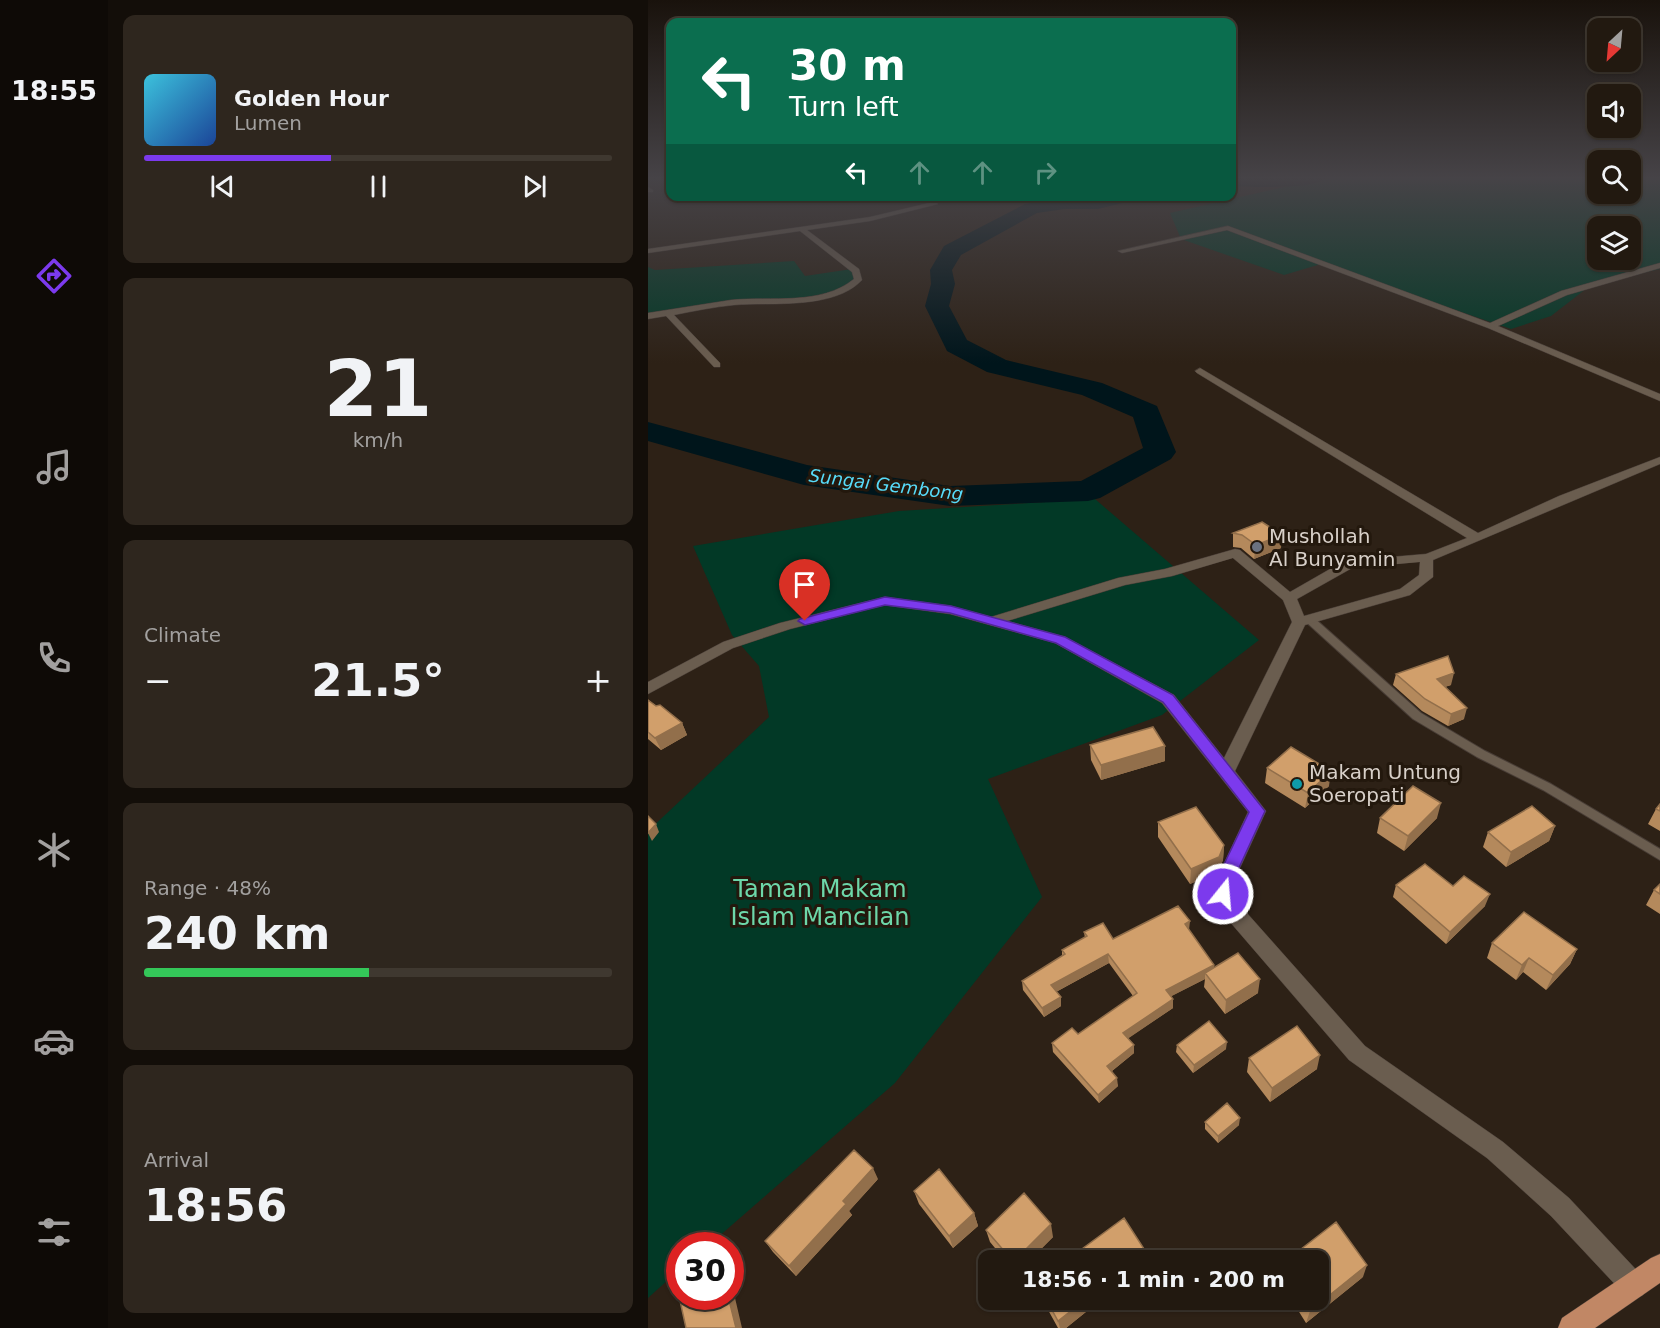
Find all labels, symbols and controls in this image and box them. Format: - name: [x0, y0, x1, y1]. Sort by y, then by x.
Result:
- north arrow: [1587, 18, 1641, 72]
- map controls: [1587, 18, 1641, 270]
- text: 30 m: [789, 41, 906, 90]
- icon: left: [690, 42, 768, 120]
- text: 18:55: [11, 75, 97, 106]
- button: sound: [1587, 84, 1641, 138]
- text: Golden Hour: [234, 86, 389, 111]
- text: Turn left: [789, 91, 899, 122]
- text: Lumen: [234, 111, 302, 135]
- button: search: [1587, 150, 1641, 204]
- icon: left: [840, 156, 873, 189]
- icon: ahead: [903, 156, 936, 189]
- icon: ahead: [966, 156, 999, 189]
- icon: right: [1029, 156, 1062, 189]
- icon: previous: [206, 170, 239, 203]
- icon: pause: [362, 170, 395, 203]
- icon: next: [518, 170, 551, 203]
- button: layers: [1587, 216, 1641, 270]
- icon: directions: [33, 255, 75, 297]
- text: 21: [324, 344, 432, 434]
- text: km/h: [353, 428, 403, 452]
- icon: music: [33, 446, 75, 488]
- water label: Sungai Gembong: [808, 465, 964, 504]
- place label: Mushollah Al Bunyamin: [1269, 524, 1395, 571]
- marker: Mushollah Al Bunyamin: [1250, 540, 1264, 554]
- pin: [779, 559, 830, 621]
- icon: arrive: [788, 568, 821, 601]
- text: Climate: [144, 623, 221, 647]
- icon: phone: [33, 637, 75, 679]
- text: 21.5°: [311, 654, 445, 707]
- text: −: [144, 661, 172, 700]
- text: +: [584, 661, 612, 700]
- place label: Makam Untung Soeropati: [1309, 760, 1461, 807]
- marker: Makam Untung Soeropati: [1290, 777, 1304, 791]
- icon: climate: [33, 829, 75, 871]
- position arrow: [1191, 862, 1255, 926]
- park label: Taman Makam Islam Mancilan: [730, 875, 910, 931]
- text: Range · 48%: [144, 876, 271, 900]
- text: 240 km: [144, 907, 330, 960]
- icon: car: [33, 1020, 75, 1062]
- text: Arrival: [144, 1148, 209, 1172]
- text: 18:56: [144, 1179, 287, 1232]
- icon: filters: [33, 1211, 75, 1253]
- speed limit sign: 30: [666, 1232, 744, 1310]
- text: 18:56 · 1 min · 200 m: [1022, 1267, 1285, 1292]

